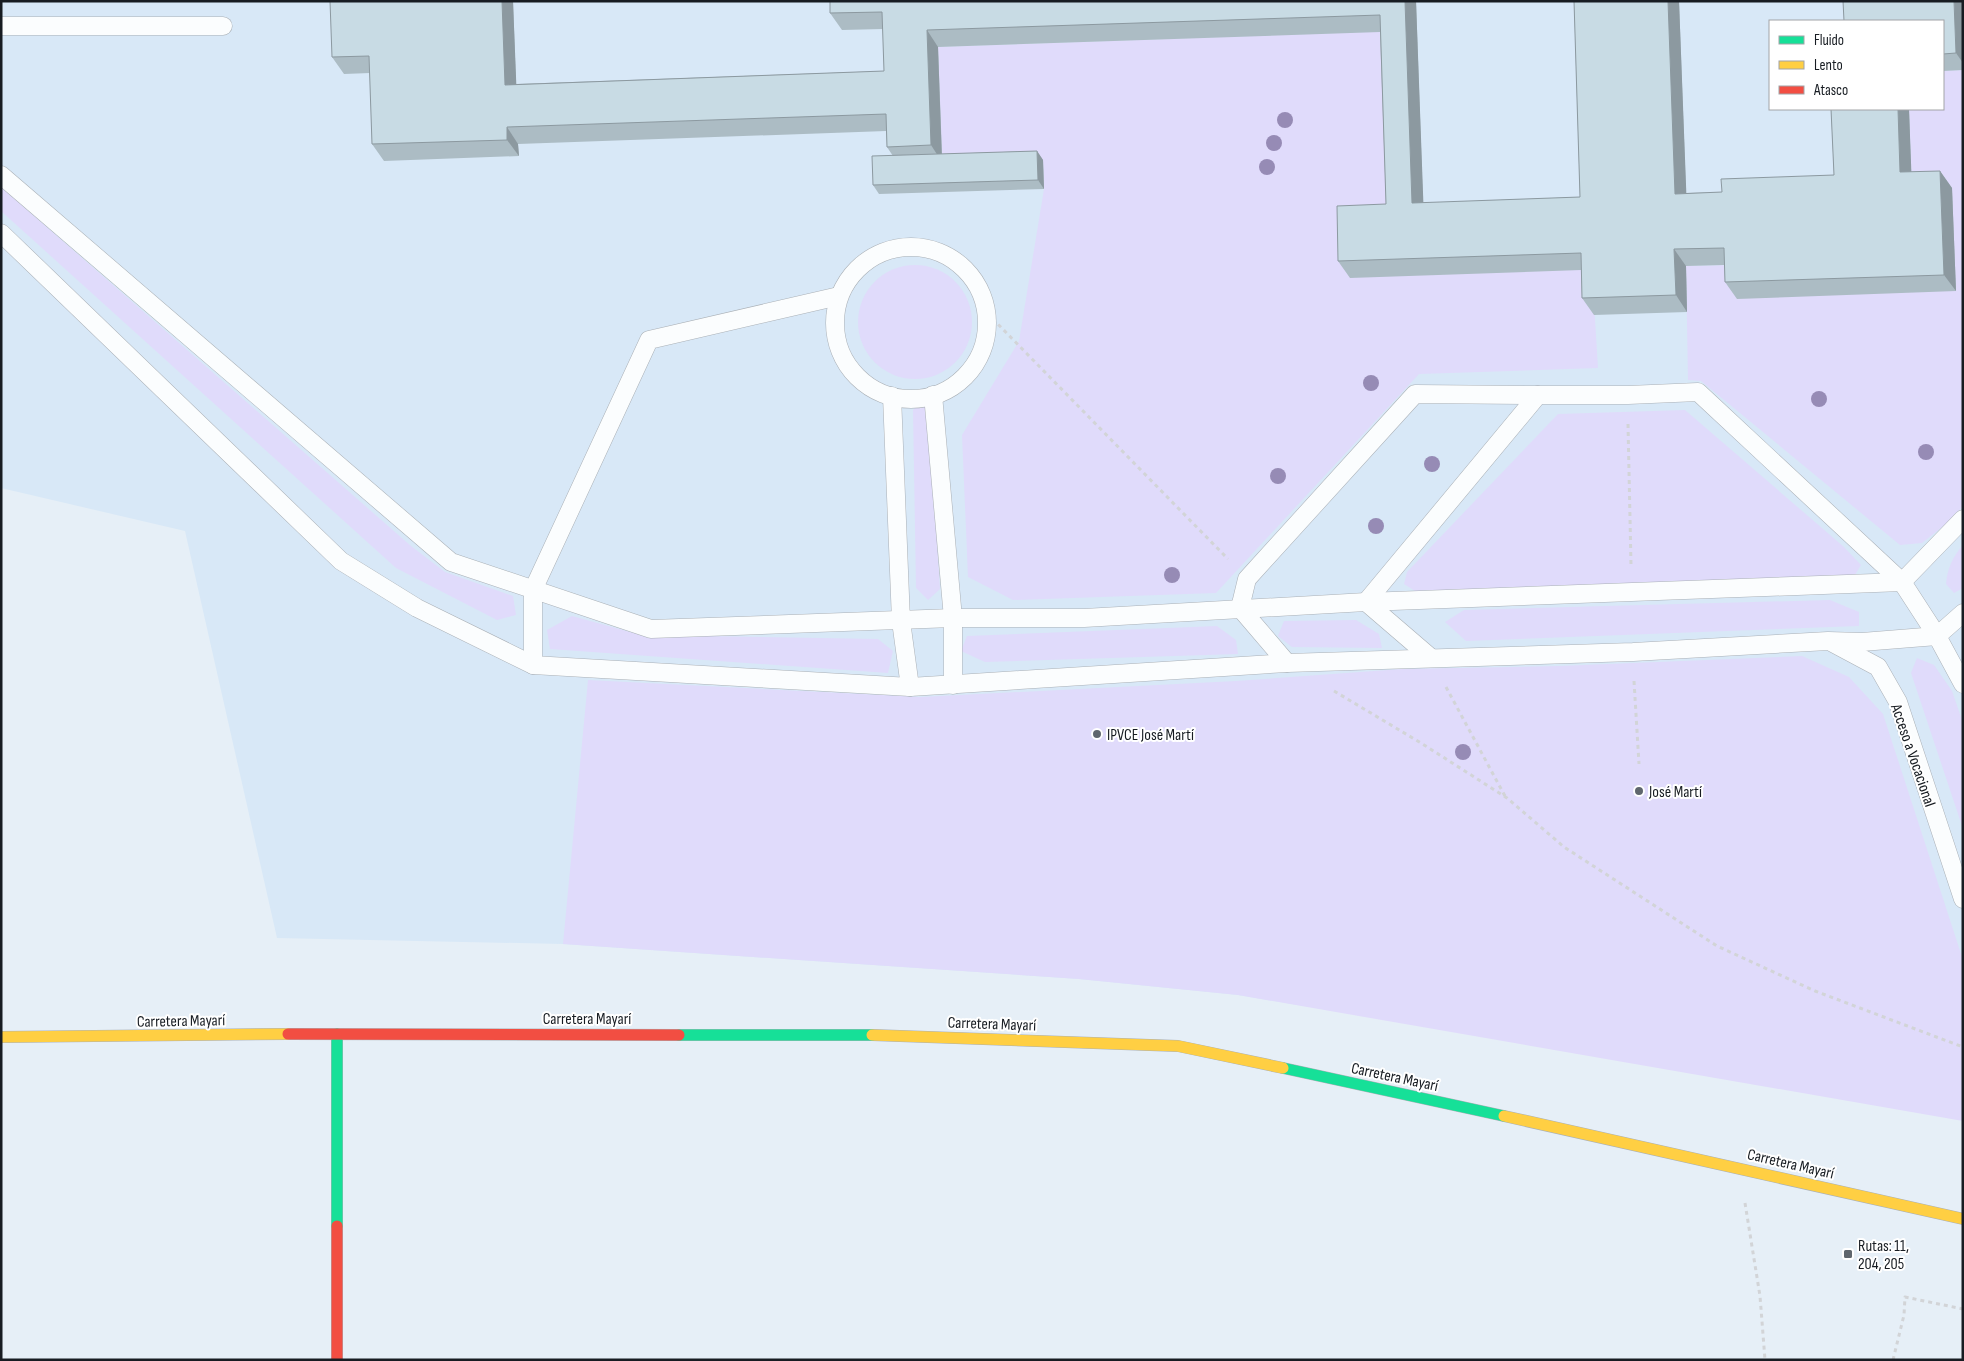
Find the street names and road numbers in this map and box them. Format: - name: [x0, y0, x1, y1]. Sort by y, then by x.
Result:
- street label: Acceso a Vocacional: [1886, 701, 1939, 809]
- street label: Carretera Mayarí: [543, 1010, 631, 1029]
- street label: Carretera Mayarí: [137, 1011, 225, 1032]
- street label: Carretera Mayarí: [947, 1013, 1036, 1036]
- street label: Carretera Mayarí: [1349, 1059, 1440, 1096]
- street label: Carretera Mayarí: [1745, 1145, 1836, 1184]

